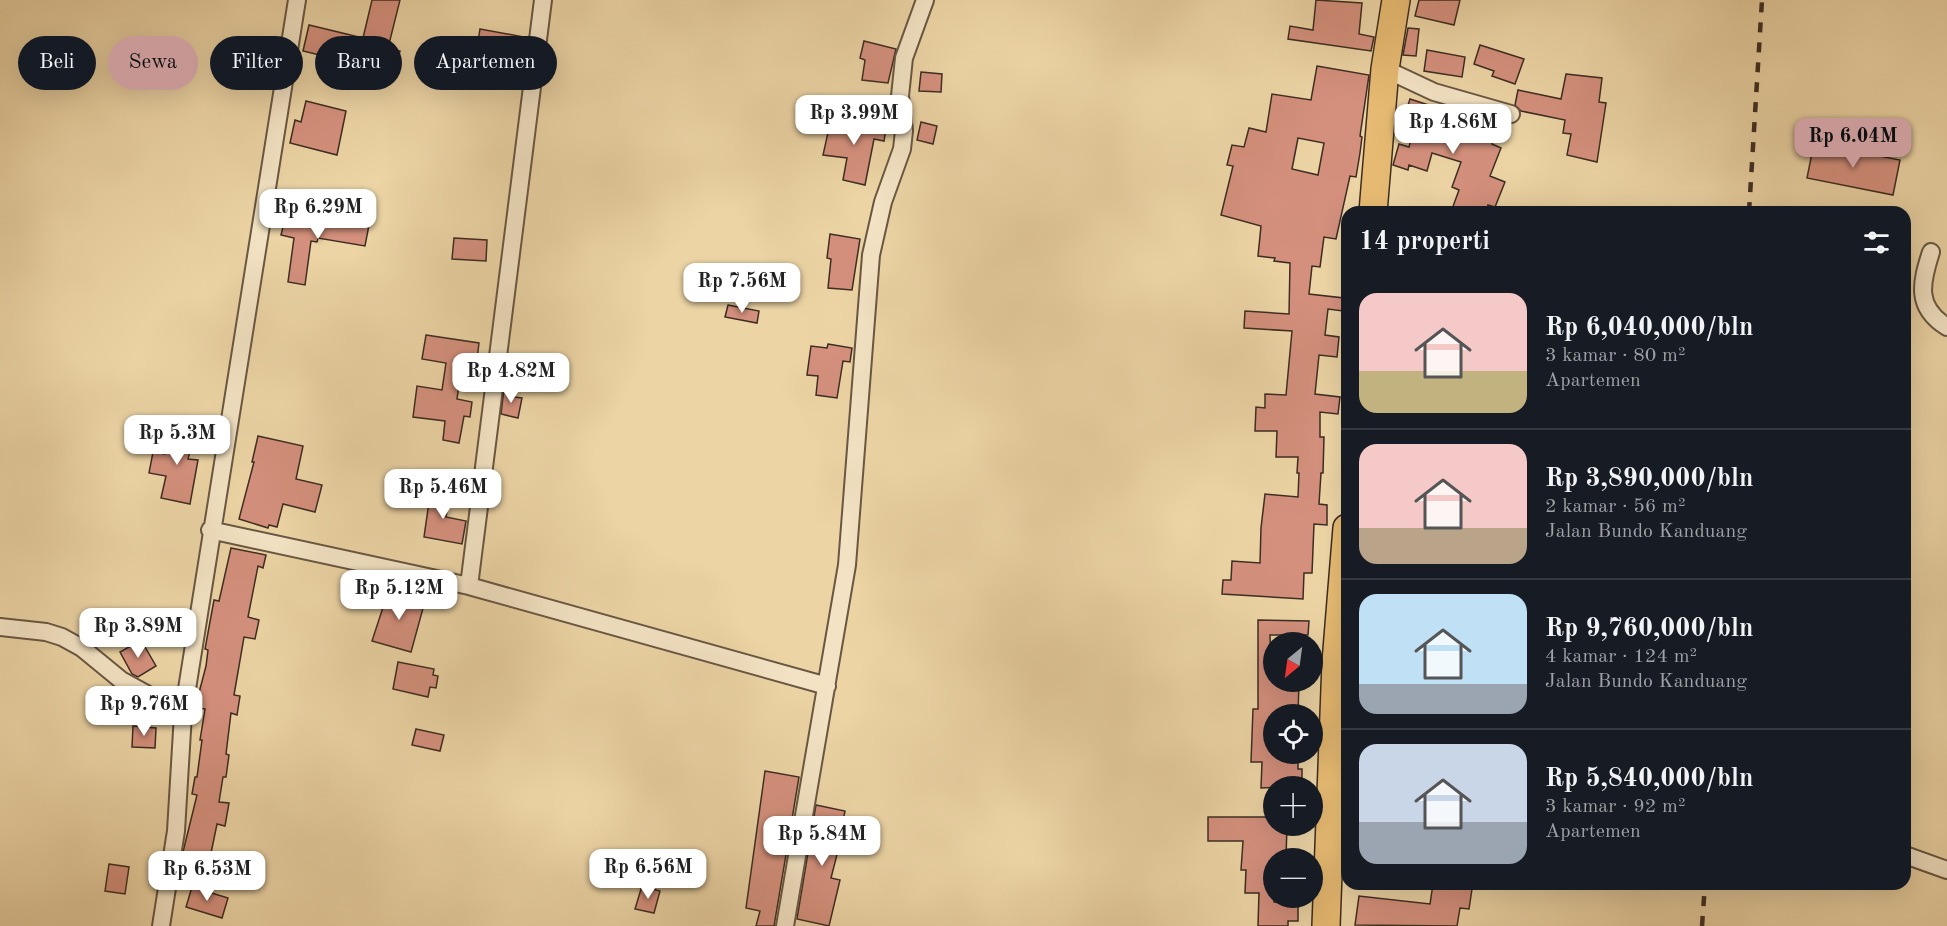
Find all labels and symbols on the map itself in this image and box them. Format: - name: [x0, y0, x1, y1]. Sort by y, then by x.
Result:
- pin: Rp 3.99M: [792, 95, 916, 146]
- pin: Rp 4.86M: [1391, 104, 1515, 155]
- pin: Rp 6.04M: [1791, 118, 1915, 169]
- pin: Rp 6.29M: [256, 189, 380, 240]
- pin: Rp 7.56M: [680, 263, 804, 314]
- pin: Rp 4.82M: [449, 353, 573, 404]
- pin: Rp 5.3M: [122, 415, 232, 466]
- pin: Rp 5.46M: [381, 469, 505, 520]
- pin: Rp 5.12M: [337, 570, 461, 621]
- pin: Rp 3.89M: [76, 608, 200, 659]
- north arrow: [1263, 632, 1323, 692]
- pin: Rp 9.76M: [82, 686, 206, 737]
- pin: Rp 5.84M: [760, 816, 884, 867]
- pin: Rp 6.56M: [586, 849, 710, 900]
- pin: Rp 6.53M: [145, 851, 269, 902]

